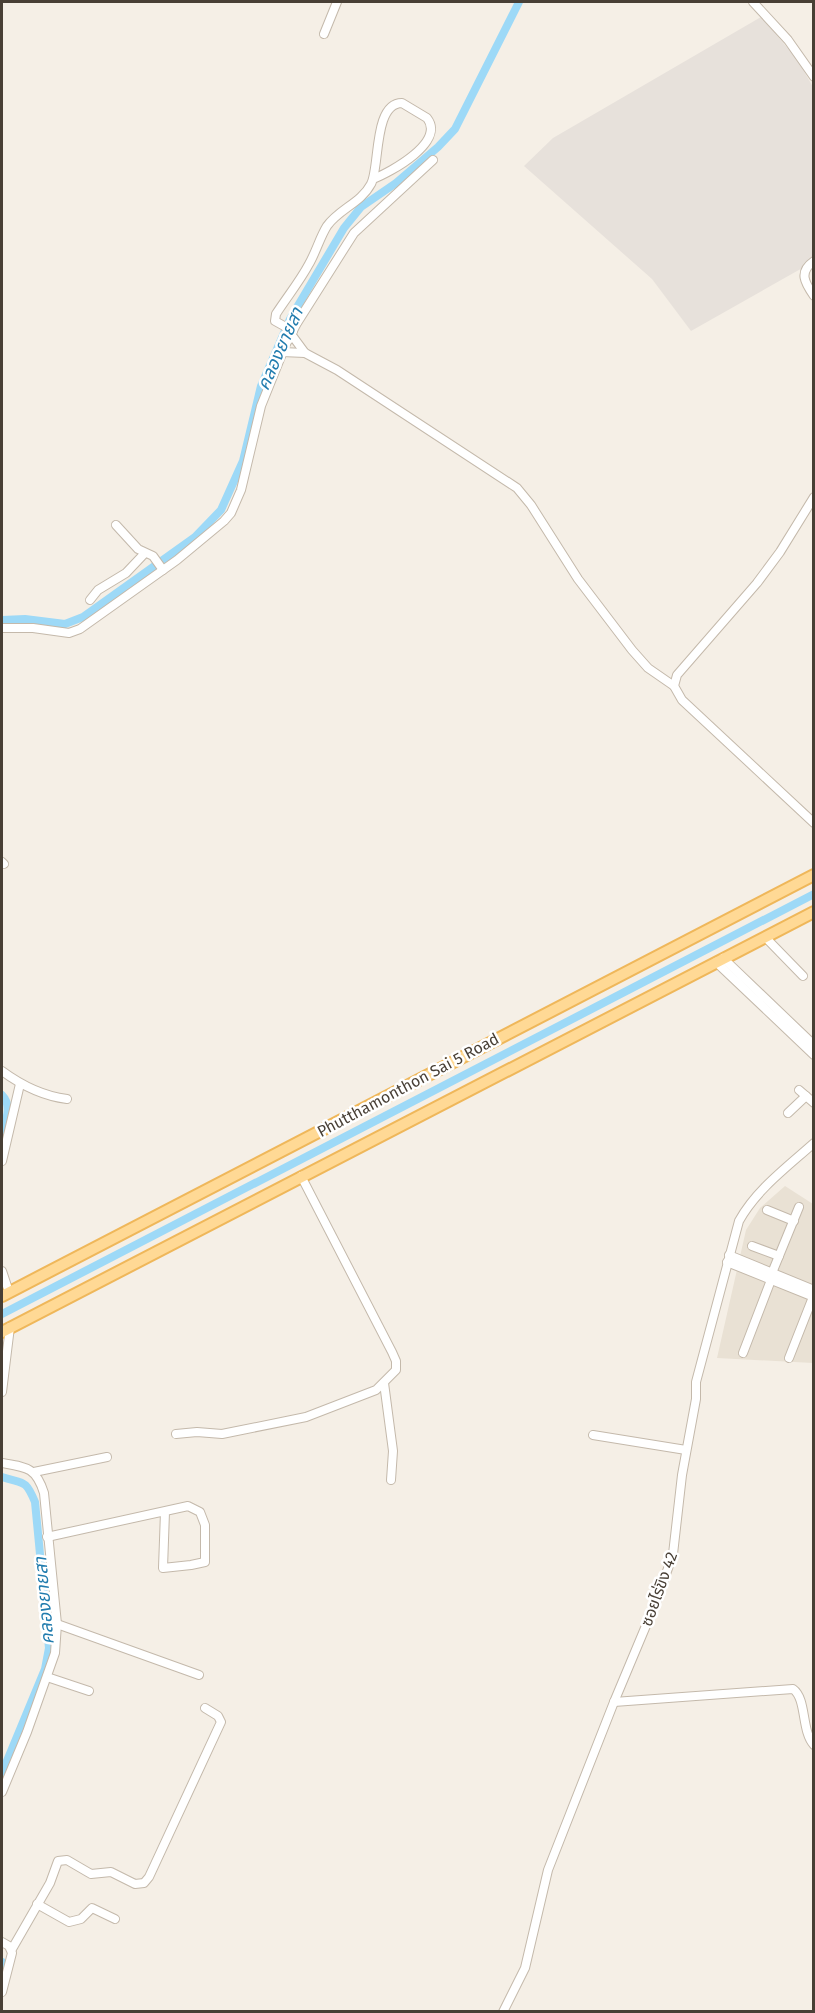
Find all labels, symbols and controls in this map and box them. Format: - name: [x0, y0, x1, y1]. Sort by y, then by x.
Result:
- water label: คลองยายสา: [252, 304, 308, 393]
- street label: Phutthamonthon Sai 5 Road: [314, 1029, 502, 1141]
- street label: ซอยไร่ขิง 42: [637, 1549, 681, 1629]
- water label: คลองยายสา: [29, 1556, 59, 1646]

